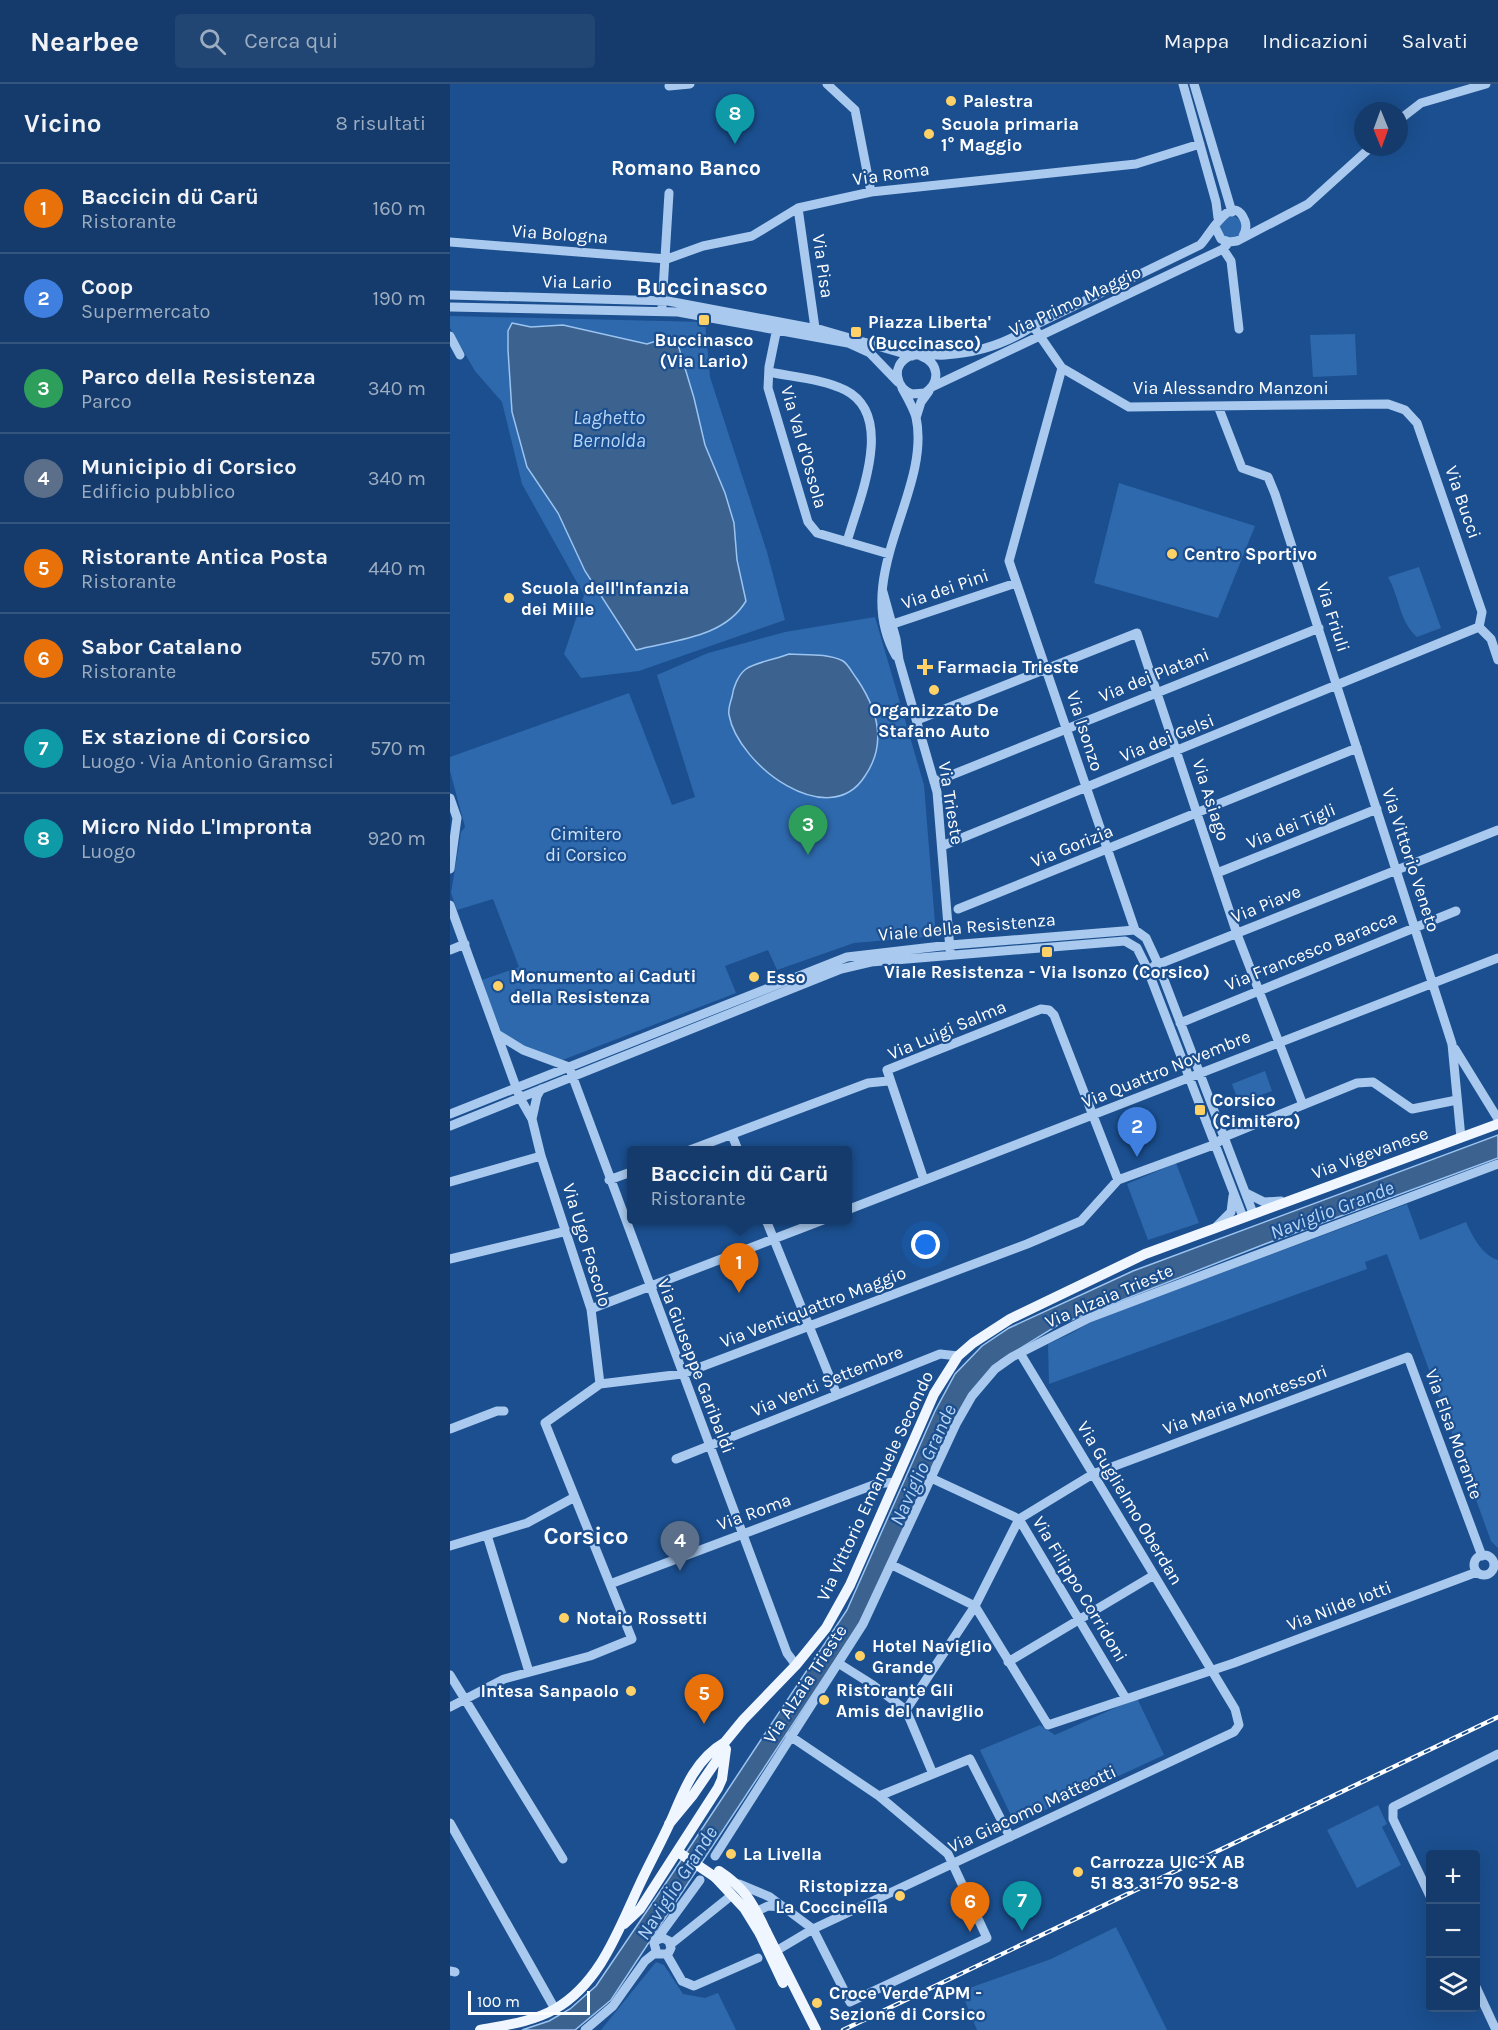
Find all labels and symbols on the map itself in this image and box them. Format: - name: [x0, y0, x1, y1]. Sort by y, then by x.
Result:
- place label: Palestra: [963, 90, 1033, 112]
- pin: 8: [716, 94, 754, 144]
- marker: Palestra: [944, 94, 958, 108]
- north arrow: [1354, 102, 1408, 156]
- place label: Scuola primaria 1° Maggio: [941, 113, 1079, 156]
- marker: Scuola primaria 1° Maggio: [922, 127, 936, 141]
- district label: Romano Banco: [611, 156, 761, 180]
- street label: Via Roma: [851, 158, 931, 190]
- street label: Via Bologna: [511, 220, 609, 248]
- street label: Via Pisa: [808, 233, 838, 299]
- street label: Via Primo Maggio: [1005, 261, 1145, 341]
- street label: Via Lario: [542, 270, 612, 294]
- district label: Buccinasco: [636, 273, 768, 301]
- place label: Piazza Liberta' (Buccinasco): [868, 311, 991, 354]
- marker: Buccinasco (Via Lario): [697, 313, 711, 327]
- marker: Piazza Liberta' (Buccinasco): [849, 325, 863, 339]
- place label: Buccinasco (Via Lario): [655, 329, 753, 372]
- street label: Via Alessandro Manzoni: [1133, 377, 1329, 399]
- street label: Via Val d'Ossola: [776, 383, 832, 511]
- water label: Laghetto Bernolda: [572, 406, 646, 452]
- street label: Via Bucci: [1440, 463, 1486, 541]
- place label: Centro Sportivo: [1184, 543, 1317, 565]
- marker: Centro Sportivo: [1165, 547, 1179, 561]
- street label: Via dei Pini: [899, 564, 991, 614]
- place label: Scuola dell'Infanzia dei Mille: [521, 577, 689, 620]
- street label: Via Friuli: [1311, 579, 1355, 655]
- marker: Scuola dell'Infanzia dei Mille: [502, 591, 516, 605]
- street label: Via dei Platani: [1096, 643, 1212, 707]
- place label: Farmacia Trieste: [937, 656, 1079, 678]
- marker: Farmacia Trieste: [918, 660, 932, 674]
- marker: Organizzato De Stafano Auto: [927, 683, 941, 697]
- street label: Via Isonzo: [1062, 688, 1108, 774]
- place label: Organizzato De Stafano Auto: [869, 699, 999, 742]
- street label: Via dei Gelsi: [1117, 709, 1217, 767]
- street label: Via Asiago: [1187, 756, 1235, 844]
- street label: Via Trieste: [934, 760, 968, 846]
- street label: Via Vittorio Veneto: [1377, 785, 1445, 935]
- street label: Via dei Tigli: [1243, 798, 1339, 854]
- pin: 3: [788, 806, 828, 855]
- street label: Via Gorizia: [1028, 820, 1116, 872]
- park label: Cimitero di Corsico: [545, 823, 627, 866]
- street label: Via Piave: [1228, 880, 1304, 928]
- street label: Via Francesco Baracca: [1222, 906, 1400, 996]
- street label: Viale della Resistenza: [877, 908, 1057, 946]
- marker: Viale Resistenza - Via Isonzo (Corsico): [1040, 945, 1054, 959]
- place label: Viale Resistenza - Via Isonzo (Corsico): [884, 961, 1210, 983]
- place label: Monumento ai Caduti della Resistenza: [510, 965, 696, 1008]
- place label: Esso: [766, 966, 806, 988]
- marker: Esso: [747, 970, 761, 984]
- marker: Monumento ai Caduti della Resistenza: [491, 979, 505, 993]
- street label: Via Luigi Salma: [884, 995, 1010, 1065]
- street label: Via Quattro Novembre: [1078, 1025, 1254, 1113]
- place label: Corsico (Cimitero): [1212, 1089, 1301, 1132]
- marker: Corsico (Cimitero): [1193, 1103, 1207, 1117]
- pin: 2: [1118, 1108, 1156, 1157]
- street label: Via Vigevanese: [1309, 1122, 1431, 1184]
- water label: Naviglio Grande: [1267, 1176, 1397, 1244]
- street label: Via Ugo Foscolo: [558, 1181, 616, 1309]
- your location: [911, 1230, 940, 1259]
- pin: 1: [720, 1244, 758, 1293]
- street label: Via Alzaia Trieste: [1041, 1259, 1177, 1333]
- street label: Via Ventiquattro Maggio: [717, 1261, 909, 1353]
- street label: Via Giuseppe Garibaldi: [652, 1275, 740, 1457]
- street label: Via Venti Settembre: [748, 1340, 906, 1422]
- street label: Via Maria Montessori: [1160, 1360, 1330, 1440]
- street label: Via Elsa Morante: [1420, 1366, 1488, 1502]
- street label: Via Vittorio Emanuele Secondo: [812, 1367, 938, 1605]
- water label: Naviglio Grande: [885, 1401, 961, 1529]
- street label: Via Guglielmo Oberdan: [1072, 1417, 1188, 1589]
- street label: Via Roma: [714, 1488, 794, 1536]
- street label: Via Filippo Corridoni: [1028, 1512, 1132, 1666]
- district label: Corsico: [543, 1522, 629, 1550]
- pin: 4: [660, 1522, 700, 1571]
- street label: Via Nilde Iotti: [1284, 1576, 1394, 1636]
- place label: Notaio Rossetti: [576, 1607, 708, 1629]
- marker: Notaio Rossetti: [557, 1611, 571, 1625]
- street label: Via Alzaia Trieste: [758, 1620, 852, 1748]
- place label: Hotel Naviglio Grande: [872, 1635, 992, 1678]
- marker: Hotel Naviglio Grande: [853, 1649, 867, 1663]
- pin: 5: [684, 1674, 724, 1724]
- place label: Ristorante Gli Amis del naviglio: [836, 1679, 984, 1722]
- place label: Intesa Sanpaolo: [480, 1680, 619, 1702]
- marker: Intesa Sanpaolo: [624, 1684, 638, 1698]
- marker: Ristorante Gli Amis del naviglio: [817, 1693, 831, 1707]
- street label: Via Giacomo Matteotti: [944, 1760, 1120, 1858]
- water label: Naviglio Grande: [632, 1822, 722, 1944]
- place label: La Livella: [743, 1843, 822, 1865]
- marker: La Livella: [724, 1847, 738, 1861]
- place label: Carrozza UIC-X AB 51 83 31-70 952-8: [1090, 1851, 1245, 1894]
- marker: Carrozza UIC-X AB 51 83 31-70 952-8: [1071, 1865, 1085, 1879]
- place label: Ristopizza La Coccinella: [775, 1875, 888, 1918]
- pin: 6: [950, 1882, 990, 1932]
- pin: 7: [1002, 1882, 1042, 1931]
- marker: Ristopizza La Coccinella: [893, 1889, 907, 1903]
- place label: Croce Verde APM - Sezione di Corsico: [829, 1982, 986, 2025]
- scale bar: [468, 1988, 590, 2016]
- marker: Croce Verde APM - Sezione di Corsico: [810, 1996, 824, 2010]

